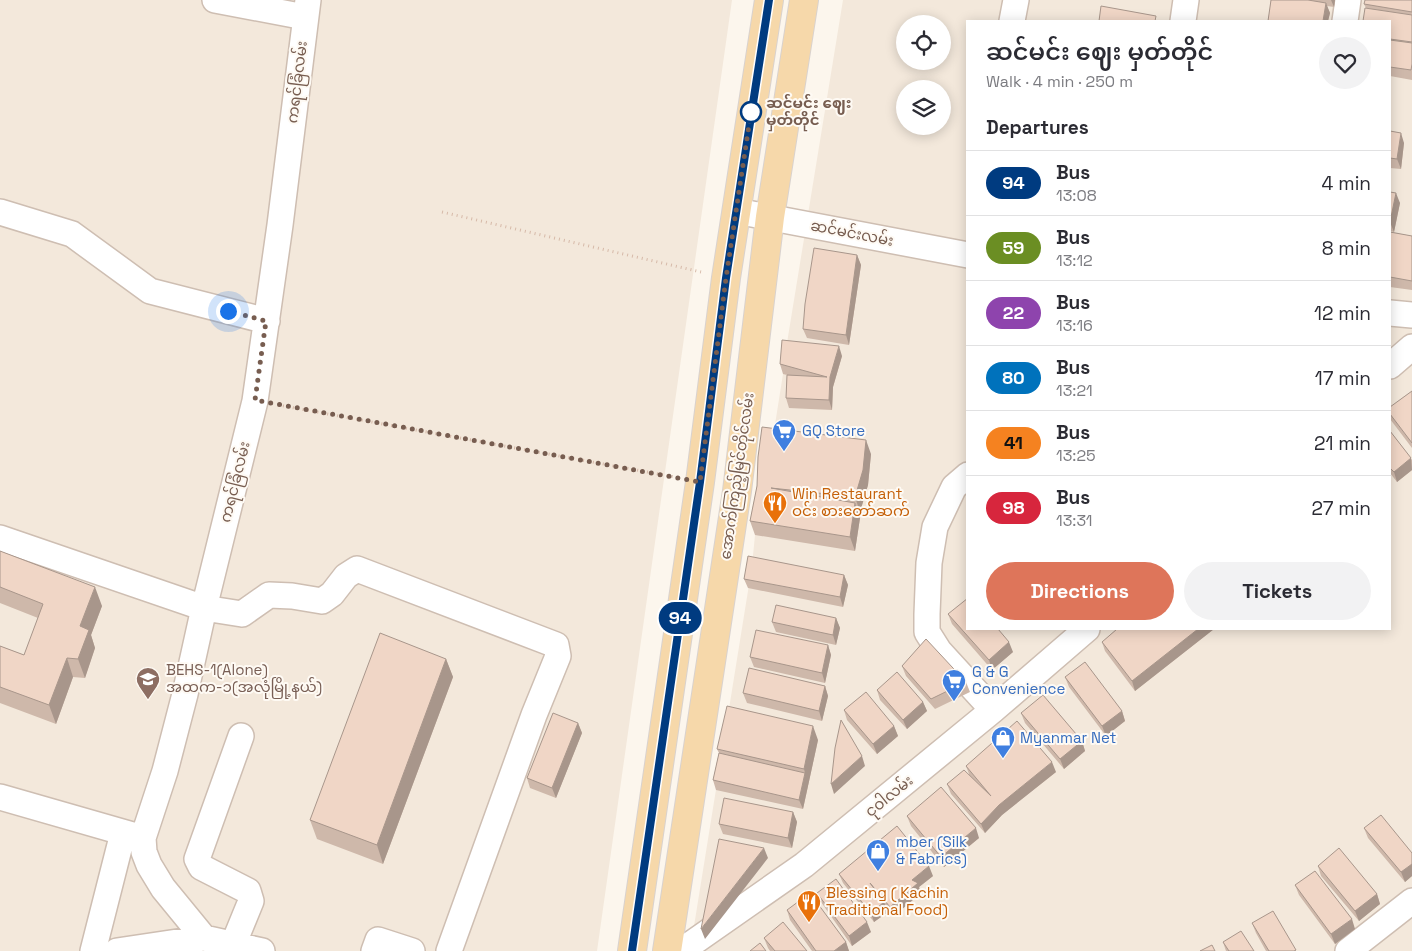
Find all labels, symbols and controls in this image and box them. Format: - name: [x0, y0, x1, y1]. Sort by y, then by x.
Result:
- map controls: [896, 15, 951, 135]
- button: locate: [896, 15, 951, 70]
- text: ဆင်မင်း ဈေး မှတ်တိုင်: [986, 36, 1213, 67]
- button: heart: [1319, 37, 1371, 89]
- street label: ကရင်ခြံလမ်း: [282, 40, 314, 125]
- text: Walk · 4 min · 250 m: [986, 71, 1133, 92]
- button: layers: [896, 80, 951, 135]
- place label: ဆင်မင်း ဈေး မှတ်တိုင်: [766, 93, 851, 132]
- marker: ဆင်မင်း ဈေး မှတ်တိုင်: [740, 101, 762, 123]
- text: Departures: [986, 115, 1089, 140]
- text: Bus: [1056, 160, 1090, 185]
- text: 94: [1002, 171, 1025, 194]
- text: 4 min: [1322, 171, 1371, 196]
- text: 13:08: [1056, 185, 1097, 206]
- street label: ဆင်မင်းလမ်း: [809, 215, 895, 250]
- text: Bus: [1056, 225, 1090, 250]
- text: 59: [1003, 236, 1024, 259]
- text: 8 min: [1322, 236, 1371, 261]
- text: 13:12: [1056, 250, 1093, 271]
- text: Bus: [1056, 290, 1090, 315]
- your location: [216, 299, 241, 324]
- text: 22: [1003, 301, 1024, 324]
- text: 12 min: [1314, 301, 1371, 326]
- text: 13:16: [1056, 315, 1093, 336]
- text: Bus: [1056, 355, 1090, 380]
- text: 80: [1002, 366, 1025, 389]
- text: 17 min: [1315, 366, 1371, 391]
- text: 13:21: [1056, 380, 1093, 401]
- street label: အောက်ကြည့်မြင်တိုင်လမ်း: [715, 391, 761, 561]
- supermarket icon: GQ Store: [771, 418, 797, 452]
- text: Bus: [1056, 420, 1090, 445]
- place label: GQ Store: [802, 421, 865, 440]
- text: 41: [1004, 431, 1023, 454]
- text: 21 min: [1314, 431, 1371, 456]
- street label: ကရင်ခြံလမ်း: [215, 439, 257, 525]
- text: 13:25: [1056, 445, 1096, 466]
- place label: Win Restaurant ဝင်း စားတော်ဆက်: [792, 484, 910, 520]
- text: Bus: [1056, 485, 1090, 510]
- restaurant icon: Win Restaurant ဝင်း စားတော်ဆက်: [762, 490, 788, 524]
- text: 98: [1003, 496, 1024, 519]
- text: 27 min: [1311, 496, 1371, 521]
- text: 13:31: [1056, 510, 1093, 531]
- button: Directions: [986, 562, 1174, 620]
- button: Tickets: [1184, 562, 1371, 620]
- line badge: 94: [658, 602, 702, 634]
- text: 94: [669, 606, 691, 629]
- place label: BEHS-1(Alone) အထက-၁(အလုံမြို့နယ်): [166, 660, 322, 699]
- place label: G & G Convenience: [972, 662, 1065, 698]
- school or university icon: BEHS-1(Alone) အထက-၁(အလုံမြို့နယ်): [135, 666, 161, 700]
- supermarket icon: G & G Convenience: [941, 668, 967, 702]
- shop icon: Myanmar Net: [990, 725, 1016, 759]
- place label: Myanmar Net: [1020, 728, 1117, 747]
- street label: ငုဝါလမ်း: [861, 771, 918, 823]
- place label: mber (Silk & Fabrics): [896, 832, 967, 869]
- shop icon: mber (Silk & Fabrics): [865, 838, 891, 872]
- place label: Blessing ( Kachin Traditional Food): [826, 883, 949, 920]
- restaurant icon: Blessing ( Kachin Traditional Food): [796, 889, 822, 923]

